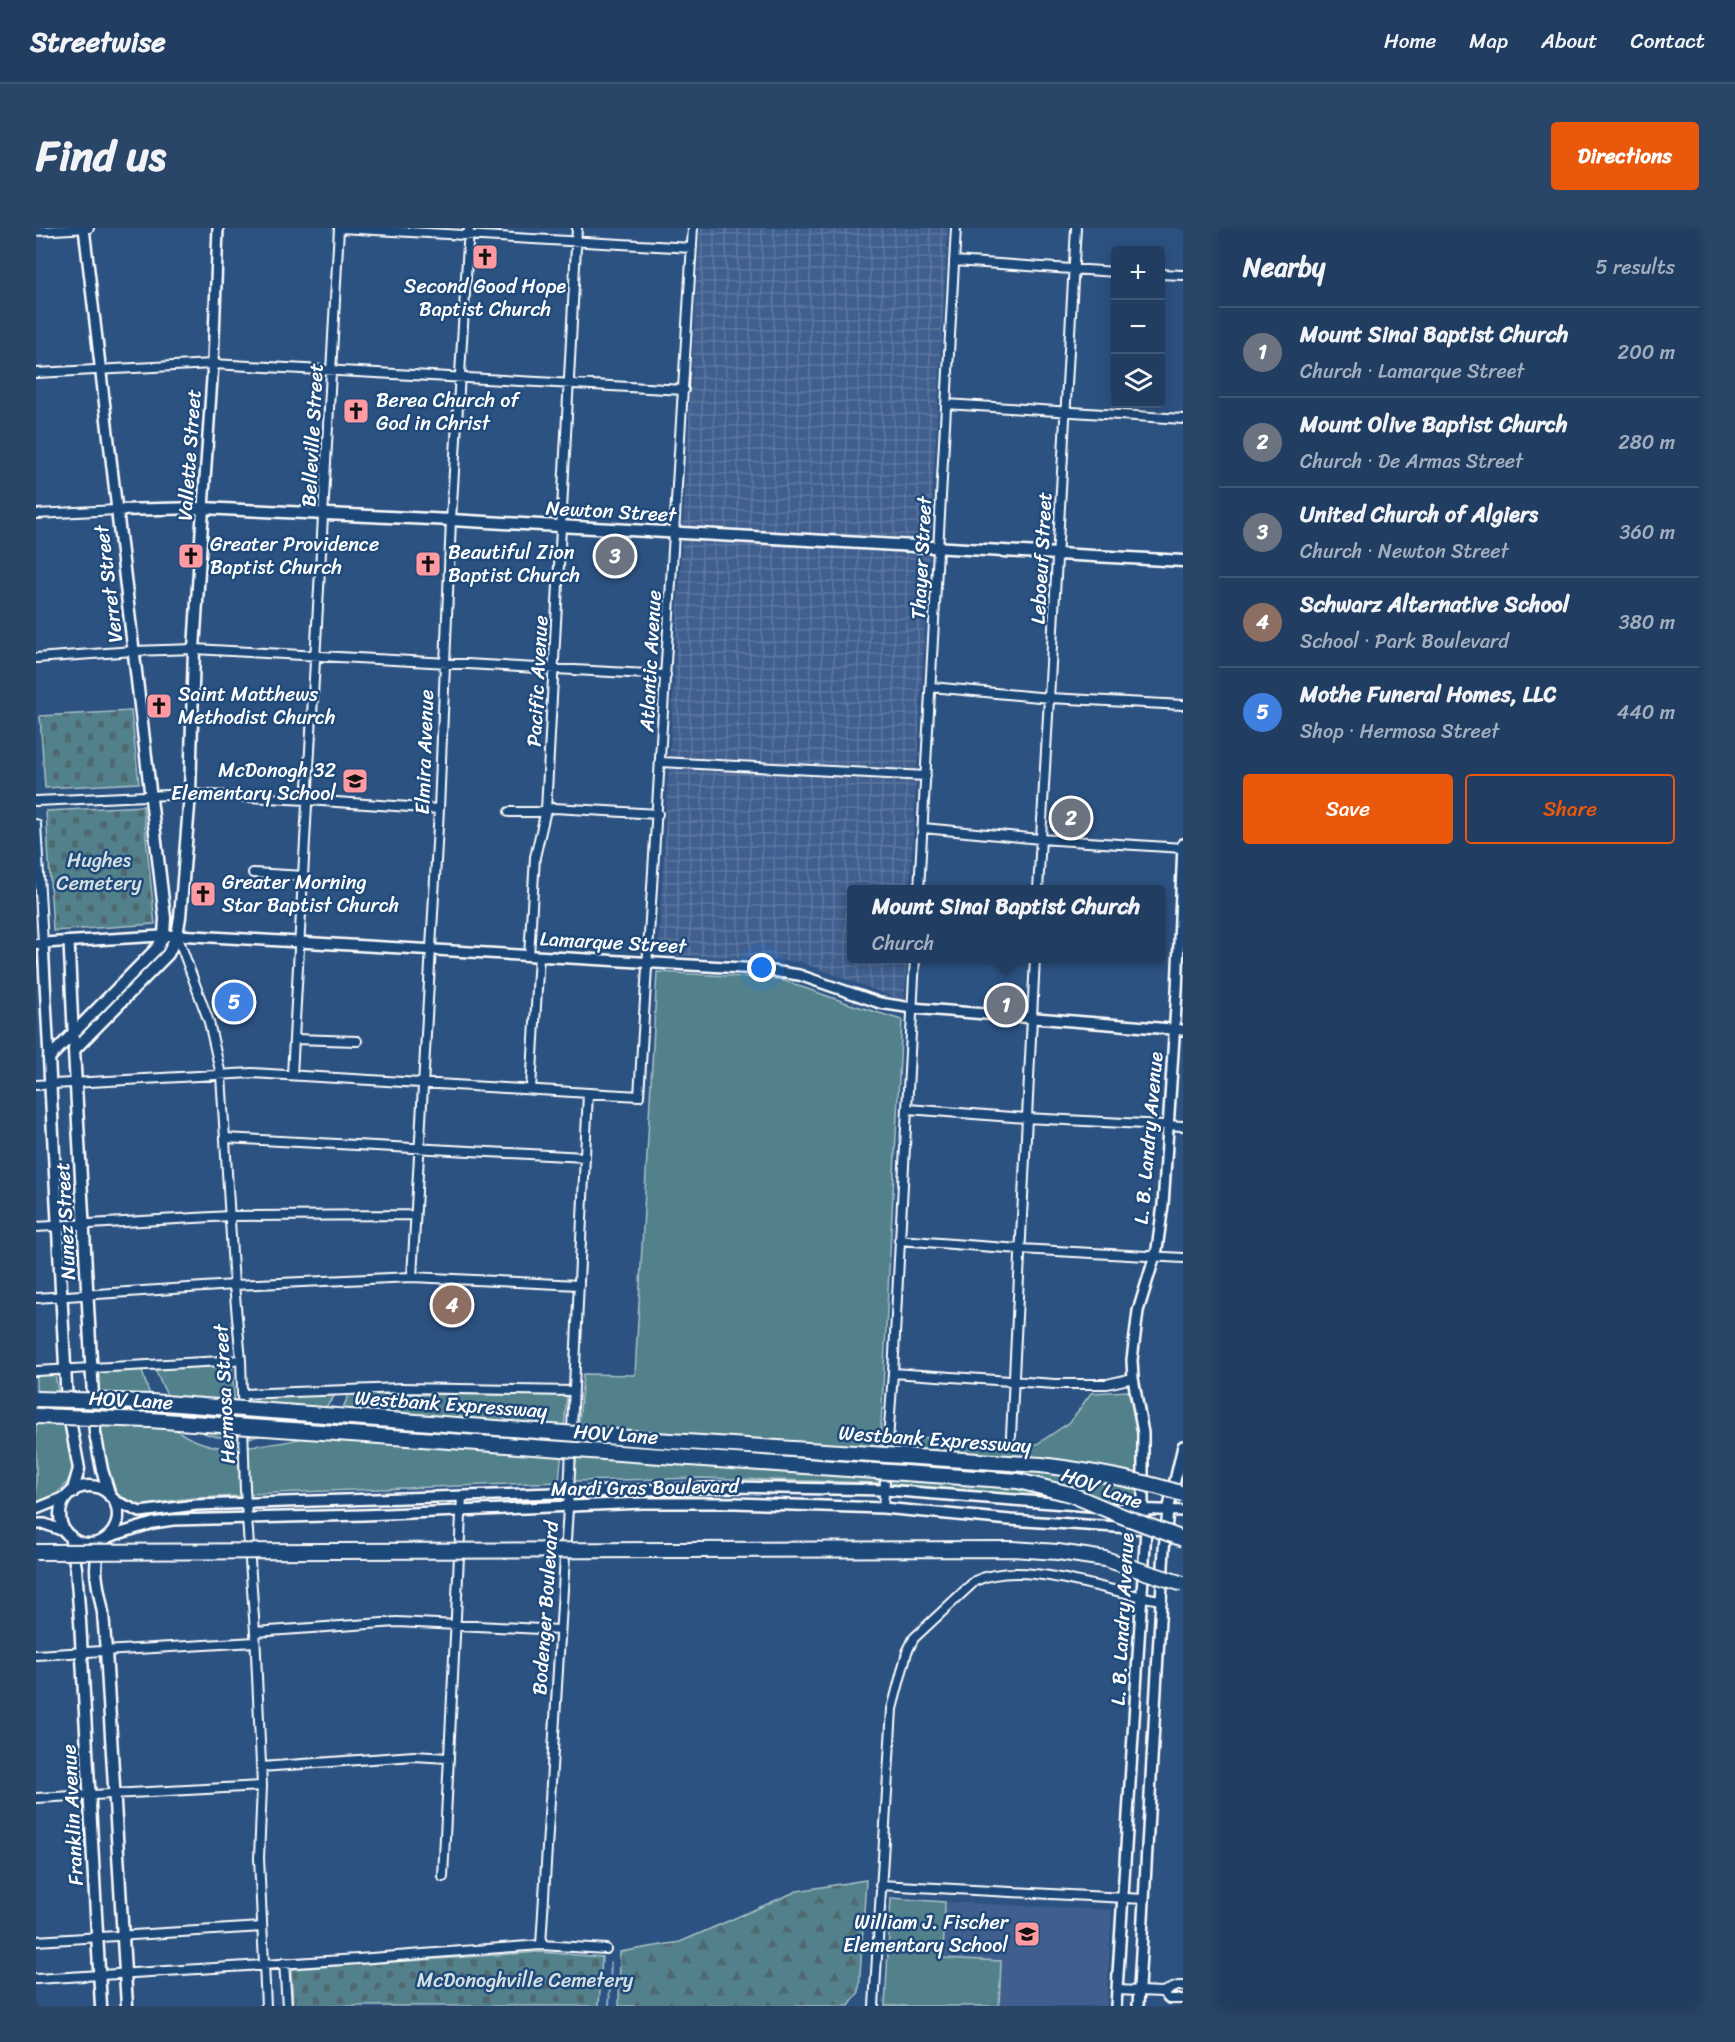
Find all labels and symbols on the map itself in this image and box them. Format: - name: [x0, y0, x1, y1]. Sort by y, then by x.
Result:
- church icon: Second Good Hope Baptist Church: [470, 242, 500, 272]
- place label: Second Good Hope Baptist Church: [404, 269, 566, 327]
- street label: Belleville Street: [291, 362, 334, 508]
- place label: Berea Church of God in Christ: [376, 383, 521, 441]
- street label: Vallette Street: [167, 388, 212, 522]
- church icon: Berea Church of God in Christ: [341, 396, 371, 426]
- street label: Newton Street: [545, 491, 678, 532]
- street label: Leboeuf Street: [1021, 491, 1062, 625]
- street label: Thayer Street: [901, 495, 942, 620]
- street label: Verret Street: [84, 522, 133, 645]
- place label: Greater Providence Baptist Church: [210, 527, 379, 585]
- pin: 3: [596, 534, 634, 578]
- place label: Beautiful Zion Baptist Church: [448, 535, 580, 593]
- church icon: Greater Providence Baptist Church: [176, 541, 206, 571]
- church icon: Beautiful Zion Baptist Church: [413, 549, 443, 579]
- street label: Atlantic Avenue: [629, 589, 672, 734]
- street label: Pacific Avenue: [517, 614, 558, 748]
- place label: Saint Matthews Methodist Church: [178, 677, 336, 735]
- street label: Elmira Avenue: [405, 689, 444, 815]
- church icon: Saint Matthews Methodist Church: [144, 691, 174, 721]
- place label: McDonogh 32 Elementary School: [171, 753, 336, 811]
- school or university icon: McDonogh 32 Elementary School: [340, 766, 370, 796]
- pin: 2: [1052, 796, 1090, 840]
- park label: Hughes Cemetery: [56, 843, 142, 901]
- place label: Greater Morning Star Baptist Church: [222, 865, 399, 923]
- church icon: Greater Morning Star Baptist Church: [188, 879, 218, 909]
- street label: Lamarque Street: [539, 921, 688, 964]
- your location: [747, 953, 776, 982]
- pin: 5: [214, 980, 254, 1024]
- pin: 1: [986, 982, 1026, 1028]
- street label: L. B. Landry Avenue: [1124, 1050, 1173, 1226]
- street label: Nunez Street: [45, 1161, 86, 1281]
- pin: 4: [432, 1282, 472, 1328]
- street label: Hermosa Street: [203, 1322, 246, 1465]
- street label: Westbank Expressway: [354, 1380, 549, 1429]
- street label: HOV Lane: [88, 1381, 174, 1420]
- street label: HOV Lane: [573, 1414, 659, 1455]
- street label: Westbank Expressway: [838, 1415, 1033, 1464]
- street label: HOV Lane: [1056, 1458, 1148, 1519]
- street label: Mardi Gras Boulevard: [551, 1468, 741, 1507]
- street label: Bodenger Boulevard: [522, 1518, 569, 1696]
- street label: L. B. Landry Avenue: [1101, 1531, 1145, 1706]
- street label: Franklin Avenue: [51, 1743, 94, 1887]
- place label: William J. Fischer Elementary School: [843, 1905, 1010, 1963]
- school or university icon: William J. Fischer Elementary School: [1012, 1919, 1042, 1949]
- park label: McDonoghville Cemetery: [417, 1963, 634, 1998]

